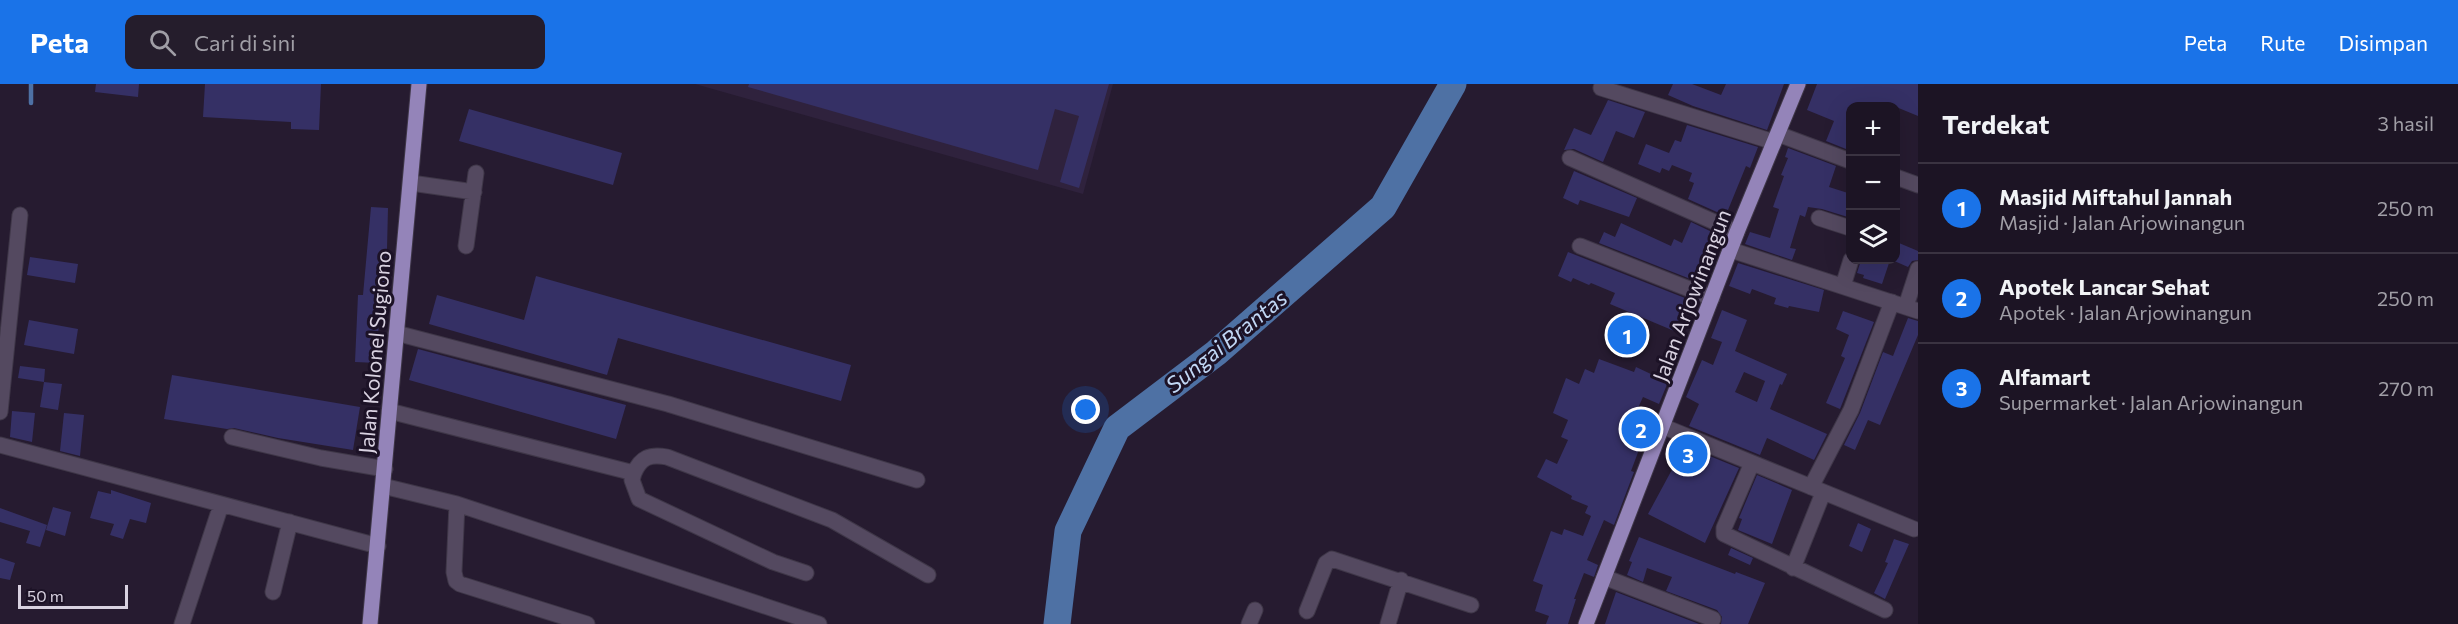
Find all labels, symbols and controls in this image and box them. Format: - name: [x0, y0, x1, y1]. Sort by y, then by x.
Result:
- search box: [125, 15, 545, 69]
- text: Peta: [30, 25, 89, 59]
- icon: search: [146, 26, 179, 59]
- text: Cari di sini: [194, 29, 296, 56]
- text: Peta: [2184, 30, 2227, 55]
- text: Rute: [2260, 30, 2305, 55]
- text: Disimpan: [2338, 30, 2428, 55]
- map controls: [1846, 102, 1900, 264]
- button: +: [1846, 102, 1900, 156]
- text: Terdekat: [1942, 108, 2049, 139]
- text: 3 hasil: [2378, 111, 2434, 135]
- button: −: [1846, 156, 1900, 210]
- text: Masjid Miftahul Jannah: [1999, 183, 2232, 210]
- text: 1: [1957, 196, 1966, 220]
- text: 250 m: [2377, 196, 2434, 220]
- street label: Jalan Arjowinangun: [1647, 205, 1735, 385]
- button: layers: [1846, 210, 1900, 264]
- text: Masjid · Jalan Arjowinangun: [1999, 210, 2245, 234]
- street label: Jalan Kolonel Sugiono: [353, 249, 395, 455]
- text: Apotek Lancar Sehat: [1999, 273, 2210, 300]
- water label: Sungai Brantas: [1160, 284, 1292, 398]
- text: 2: [1956, 286, 1967, 310]
- text: 250 m: [2377, 286, 2434, 310]
- text: Apotek · Jalan Arjowinangun: [1999, 300, 2252, 324]
- pin: 1: [1608, 312, 1646, 358]
- text: Alfamart: [1999, 363, 2090, 390]
- text: 3: [1956, 376, 1967, 400]
- text: 270 m: [2378, 376, 2434, 400]
- text: Supermarket · Jalan Arjowinangun: [1999, 390, 2303, 414]
- your location: [1071, 395, 1100, 424]
- pin: 2: [1622, 406, 1660, 452]
- pin: 3: [1668, 432, 1708, 476]
- scale bar: [18, 582, 128, 610]
- text: 50 m: [27, 586, 64, 605]

